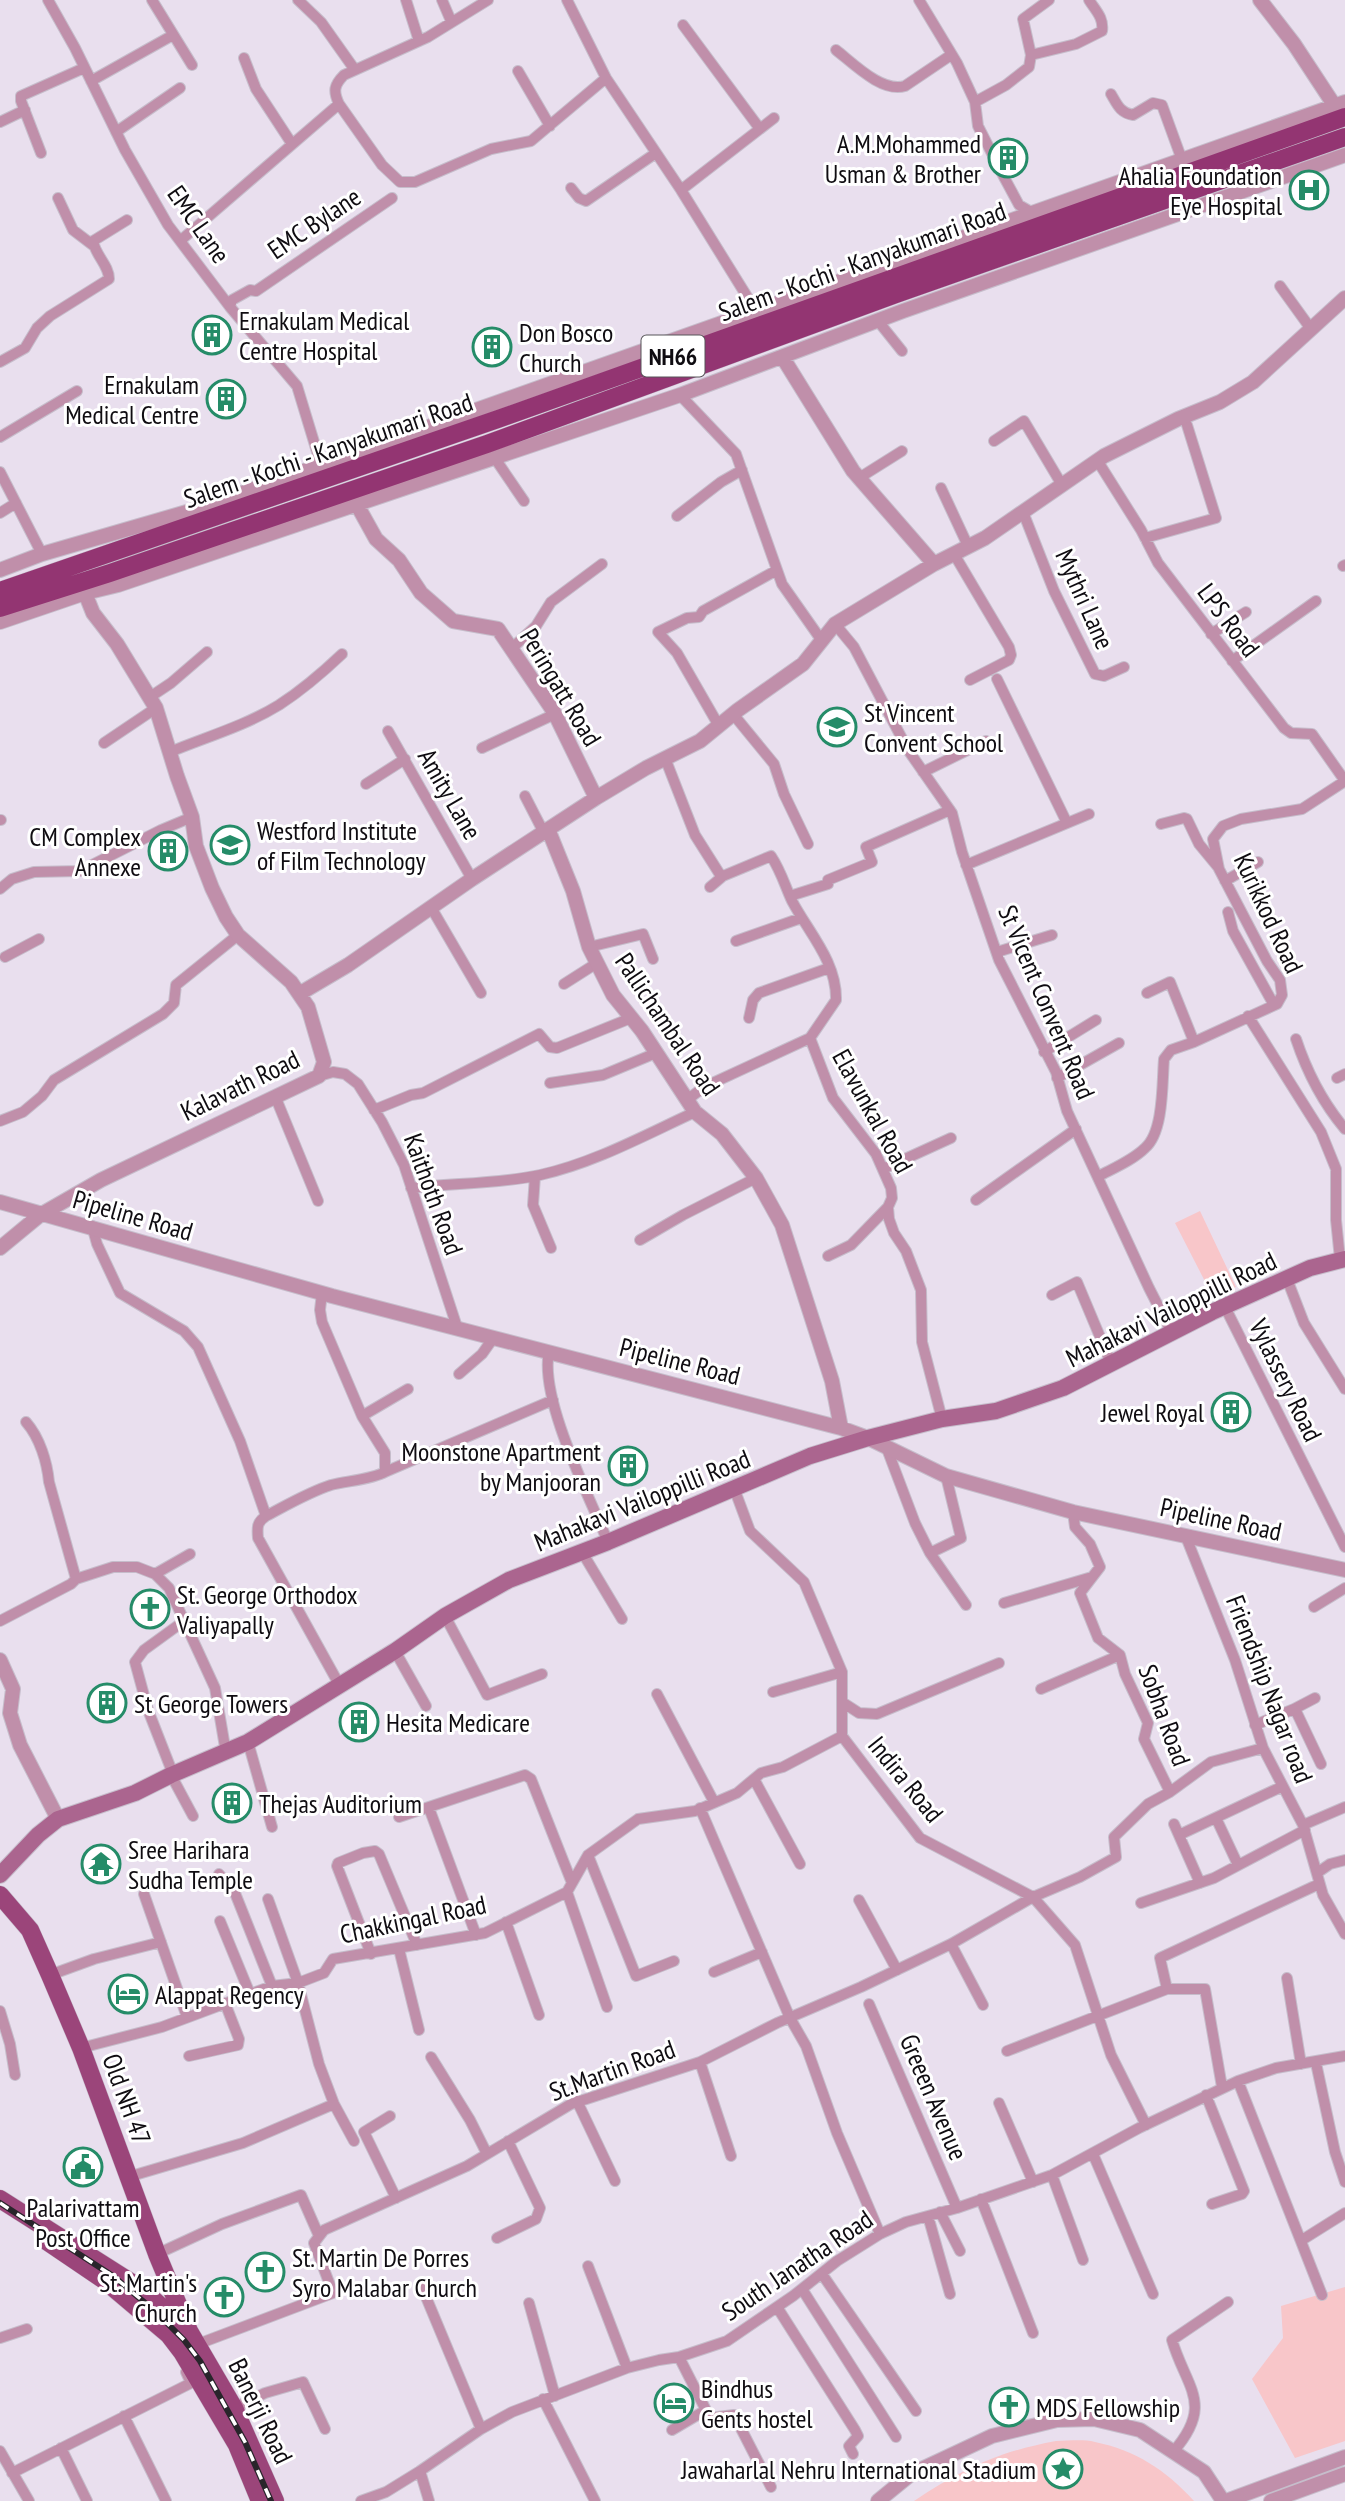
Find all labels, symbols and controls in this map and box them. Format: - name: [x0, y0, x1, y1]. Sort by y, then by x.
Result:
- place label: A.M.Mohammed Usman & Brother: [825, 127, 981, 190]
- building icon: A.M.Mohammed Usman & Brother: [987, 137, 1029, 179]
- place label: Ahalia Foundation Eye Hospital: [1118, 159, 1282, 222]
- hospital icon: Ahalia Foundation Eye Hospital: [1288, 169, 1330, 211]
- street label: EMC Lane: [160, 179, 238, 269]
- street label: EMC Bylane: [261, 180, 367, 266]
- street label: Salem - Kochi - Kanyakumari Road: [714, 194, 1010, 328]
- place label: Ernakulam Medical Centre Hospital: [239, 304, 409, 367]
- building icon: Ernakulam Medical Centre Hospital: [191, 314, 233, 356]
- place label: Don Bosco Church: [519, 316, 613, 379]
- building icon: Don Bosco Church: [471, 326, 513, 368]
- road number: NH66: [642, 335, 704, 376]
- place label: Ernakulam Medical Centre: [65, 368, 199, 431]
- building icon: Ernakulam Medical Centre: [205, 378, 247, 420]
- street label: Salem - Kochi - Kanyakumari Road: [179, 385, 477, 515]
- street label: Mythri Lane: [1048, 544, 1122, 654]
- street label: LPS Road: [1191, 577, 1267, 663]
- street label: Peringatt Road: [513, 622, 609, 752]
- place label: St Vincent Convent School: [864, 696, 1003, 759]
- school or university icon: St Vincent Convent School: [816, 706, 858, 748]
- street label: Amity Lane: [411, 743, 489, 845]
- place label: Westford Institute of Film Technology: [257, 814, 426, 877]
- place label: CM Complex Annexe: [29, 820, 141, 883]
- school or university icon: Westford Institute of Film Technology: [209, 824, 251, 866]
- building icon: CM Complex Annexe: [147, 830, 189, 872]
- street label: Kurikkod Road: [1227, 848, 1311, 978]
- street label: St Vicent Convent Road: [991, 900, 1103, 1104]
- street label: Pallichambal Road: [608, 946, 728, 1102]
- street label: Kalavath Road: [175, 1042, 305, 1128]
- street label: Elavunkal Road: [825, 1043, 921, 1179]
- street label: Kaithoth Road: [397, 1129, 471, 1259]
- street label: Pipeline Road: [69, 1182, 197, 1248]
- street label: Mahakavi Vailoppilli Road: [1060, 1244, 1282, 1374]
- street label: Vylassery Road: [1242, 1312, 1330, 1447]
- street label: Pipeline Road: [616, 1330, 744, 1392]
- building icon: Jewel Royal: [1210, 1391, 1252, 1433]
- place label: Jewel Royal: [1100, 1396, 1204, 1429]
- place label: Moonstone Apartment by Manjooran: [402, 1435, 601, 1498]
- street label: Mahakavi Vailoppilli Road: [529, 1442, 755, 1558]
- building icon: Moonstone Apartment by Manjooran: [607, 1445, 649, 1487]
- street label: Pipeline Road: [1157, 1490, 1285, 1548]
- place label: St. George Orthodox Valiyapally: [176, 1578, 358, 1641]
- church icon: St. George Orthodox Valiyapally: [129, 1588, 171, 1630]
- street label: Friendship Nagar road: [1219, 1591, 1321, 1787]
- street label: Sobha Road: [1131, 1660, 1199, 1770]
- building icon: St George Towers: [86, 1682, 128, 1724]
- place label: St George Towers: [134, 1687, 288, 1720]
- building icon: Hesita Medicare: [338, 1701, 380, 1743]
- place label: Hesita Medicare: [386, 1706, 530, 1739]
- street label: Indira Road: [861, 1729, 951, 1829]
- building icon: Thejas Auditorium: [211, 1782, 253, 1824]
- place label: Thejas Auditorium: [259, 1787, 422, 1820]
- place label: Sree Harihara Sudha Temple: [128, 1833, 253, 1896]
- temple icon: Sree Harihara Sudha Temple: [80, 1843, 122, 1885]
- street label: Chakkingal Road: [337, 1887, 489, 1951]
- hotel icon: Alappat Regency: [107, 1973, 149, 2015]
- place label: Alappat Regency: [155, 1978, 304, 2011]
- street label: Greeen Avenue: [893, 2029, 975, 2165]
- street label: St.Martin Road: [544, 2032, 680, 2108]
- street label: Old NH 47: [95, 2049, 159, 2149]
- public building icon: Palarivattam Post Office: [62, 2146, 104, 2188]
- place label: Palarivattam Post Office: [27, 2191, 139, 2254]
- street label: South Janatha Road: [715, 2202, 879, 2328]
- place label: St. Martin De Porres Syro Malabar Church: [292, 2241, 477, 2304]
- church icon: St. Martin De Porres Syro Malabar Church: [244, 2251, 286, 2293]
- place label: St. Martin's Church: [99, 2266, 197, 2329]
- church icon: St. Martin's Church: [203, 2276, 245, 2318]
- street label: Banerji Road: [221, 2353, 301, 2469]
- place label: Bindhus Gents hostel: [701, 2372, 813, 2435]
- hotel icon: Bindhus Gents hostel: [653, 2382, 695, 2424]
- church icon: MDS Fellowship: [988, 2386, 1030, 2428]
- place label: MDS Fellowship: [1036, 2391, 1180, 2424]
- place icon: Jawaharlal Nehru International Stadium: [1042, 2448, 1084, 2490]
- place label: Jawaharlal Nehru International Stadium: [680, 2453, 1036, 2486]

